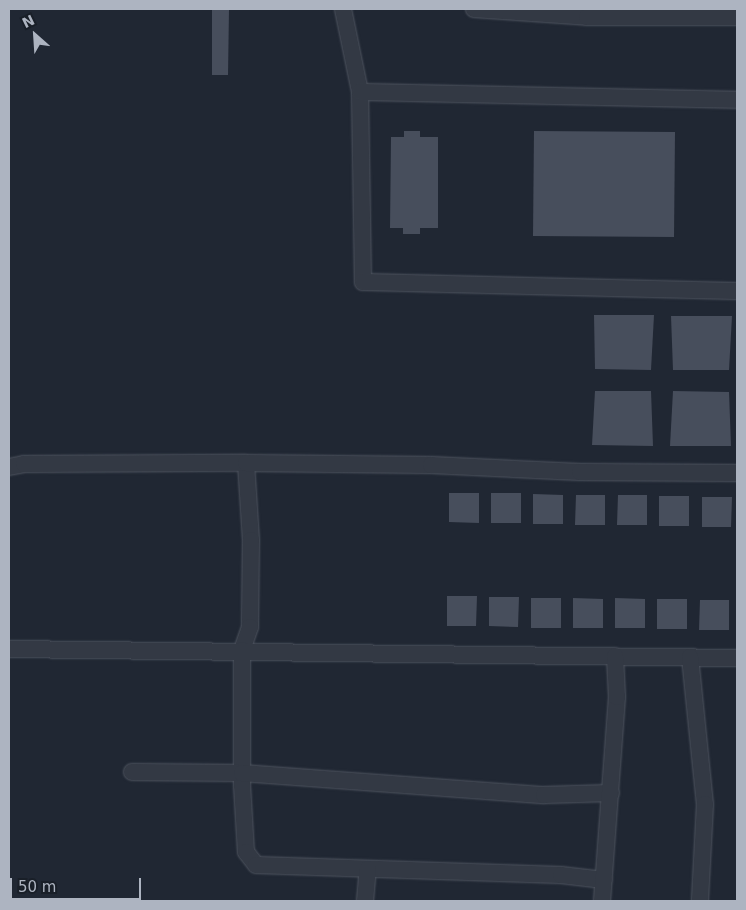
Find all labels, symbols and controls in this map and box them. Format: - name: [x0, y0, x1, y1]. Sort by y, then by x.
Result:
- north arrow: [10, 10, 60, 60]
- text: N: [20, 12, 37, 31]
- scale bar: [12, 868, 144, 900]
- text: 50 m: [18, 878, 56, 896]

